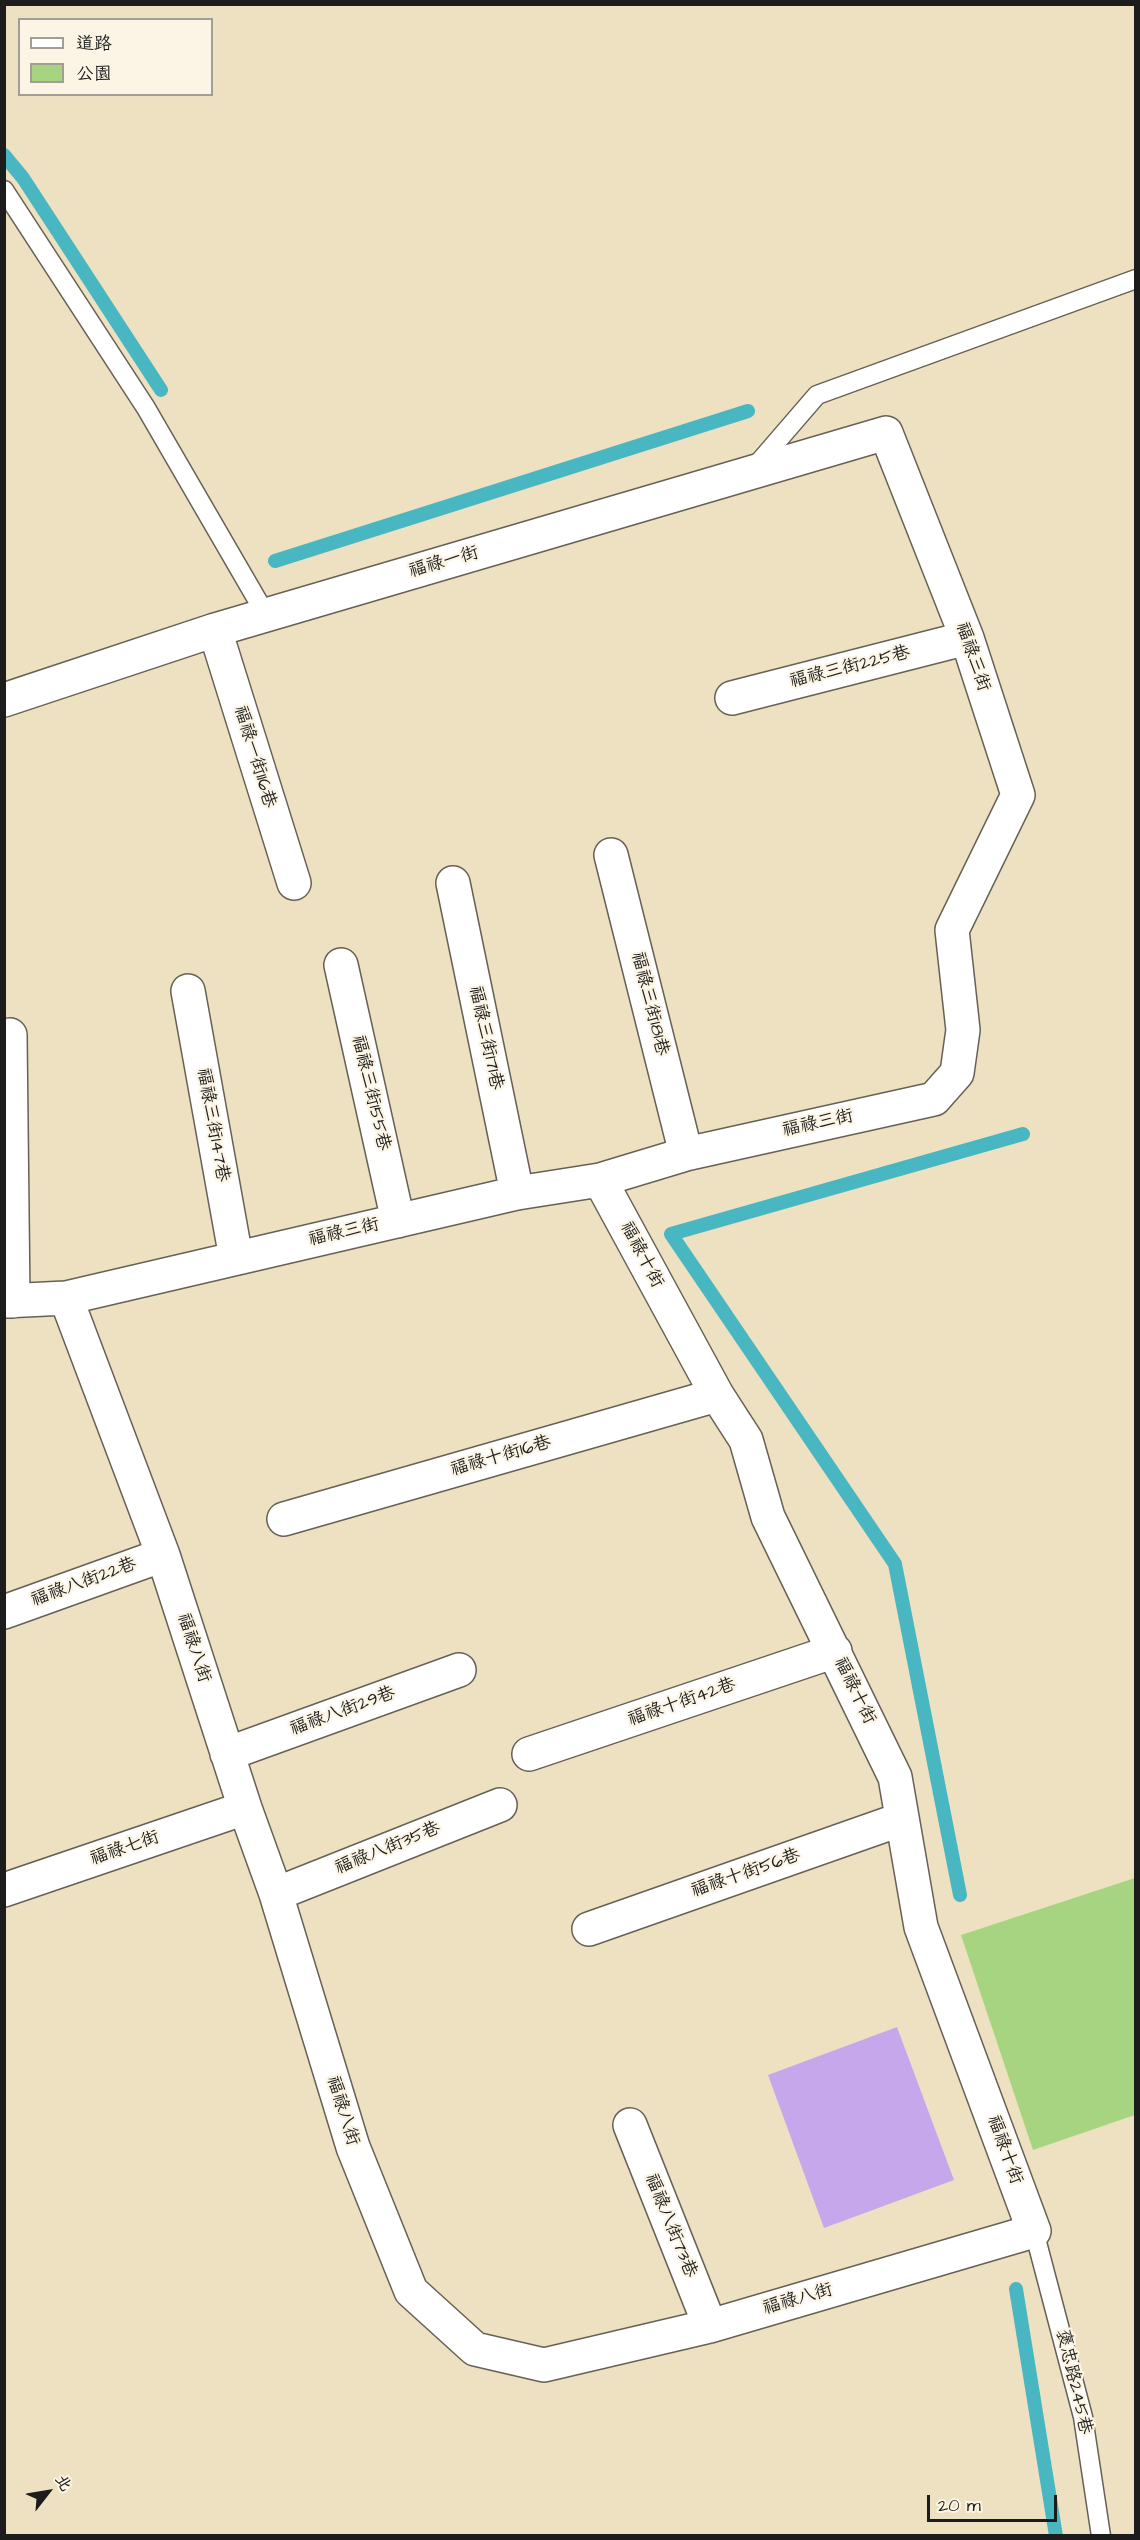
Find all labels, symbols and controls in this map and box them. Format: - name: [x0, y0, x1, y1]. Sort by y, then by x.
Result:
- legend: [18, 18, 213, 96]
- text: 道路: [76, 31, 112, 56]
- text: 公園: [76, 61, 112, 86]
- street label: 福祿一街: [406, 543, 482, 583]
- street label: 福祿三街: [950, 619, 994, 695]
- street label: 福祿三街225巷: [788, 643, 912, 693]
- street label: 福祿一街116巷: [228, 703, 280, 811]
- street label: 福祿三街181巷: [626, 950, 672, 1058]
- street label: 福祿三街171巷: [463, 984, 507, 1092]
- street label: 福祿三街155巷: [346, 1033, 394, 1153]
- street label: 福祿三街147巷: [191, 1066, 233, 1184]
- street label: 福祿三街: [781, 1106, 855, 1142]
- street label: 福祿三街: [306, 1214, 382, 1252]
- street label: 福祿十街: [615, 1218, 667, 1292]
- street label: 福祿十街16巷: [448, 1432, 554, 1482]
- street label: 福祿八街22巷: [28, 1554, 140, 1612]
- street label: 福祿八街: [172, 1610, 214, 1686]
- street label: 福祿十街: [829, 1654, 879, 1728]
- street label: 福祿十街42巷: [625, 1674, 739, 1732]
- street label: 福祿八街29巷: [287, 1683, 399, 1741]
- street label: 福祿八街35巷: [332, 1818, 444, 1880]
- street label: 福祿七街: [87, 1827, 163, 1871]
- street label: 福祿十街56巷: [689, 1845, 803, 1903]
- street label: 福祿八街: [321, 2073, 363, 2149]
- street label: 福祿十街: [982, 2112, 1026, 2188]
- street label: 福祿八街73巷: [639, 2171, 701, 2281]
- street label: 福祿八街: [760, 2280, 836, 2320]
- street label: 褒忠路245巷: [1050, 2327, 1096, 2437]
- north arrow: [18, 2462, 78, 2522]
- text: 北: [50, 2470, 77, 2495]
- scale bar: [930, 2483, 1060, 2521]
- text: 20 m: [938, 2493, 981, 2518]

